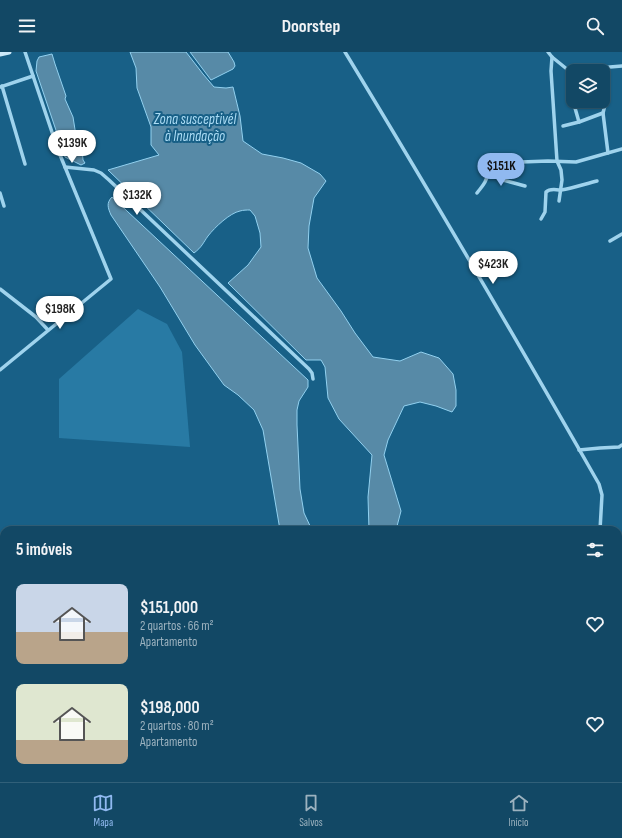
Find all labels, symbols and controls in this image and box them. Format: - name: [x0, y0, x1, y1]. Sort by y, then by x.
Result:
- icon: menu: [16, 15, 38, 37]
- icon: search: [584, 15, 606, 37]
- text: Doorstep: [282, 16, 340, 37]
- map controls: [566, 64, 610, 108]
- button: layers: [566, 64, 610, 108]
- water label: Zona susceptivél à Inundação: [153, 110, 237, 146]
- pin: $139K: [44, 130, 100, 164]
- text: $139K: [57, 135, 87, 151]
- pin: $151K: [473, 153, 529, 187]
- text: $151K: [486, 158, 516, 174]
- pin: $132K: [109, 182, 165, 216]
- text: $132K: [122, 187, 152, 203]
- pin: $423K: [465, 251, 521, 285]
- text: $423K: [478, 256, 508, 272]
- pin: $198K: [32, 296, 88, 330]
- text: $198K: [45, 301, 75, 317]
- icon: filters: [584, 539, 606, 561]
- text: 5 imóveis: [16, 540, 72, 560]
- text: $151,000: [140, 598, 198, 618]
- icon: home: [48, 600, 96, 648]
- icon: heart: [584, 613, 606, 635]
- text: 2 quartos · 66 m²: [140, 618, 214, 634]
- text: Apartamento: [140, 634, 197, 650]
- text: $198,000: [140, 698, 200, 718]
- icon: home: [48, 700, 96, 748]
- icon: heart: [584, 713, 606, 735]
- text: 2 quartos · 80 m²: [140, 718, 214, 734]
- text: Apartamento: [140, 734, 197, 750]
- tab: Mapa: [92, 792, 114, 829]
- tab: Salvos: [299, 792, 323, 829]
- tab: Início: [508, 792, 530, 829]

